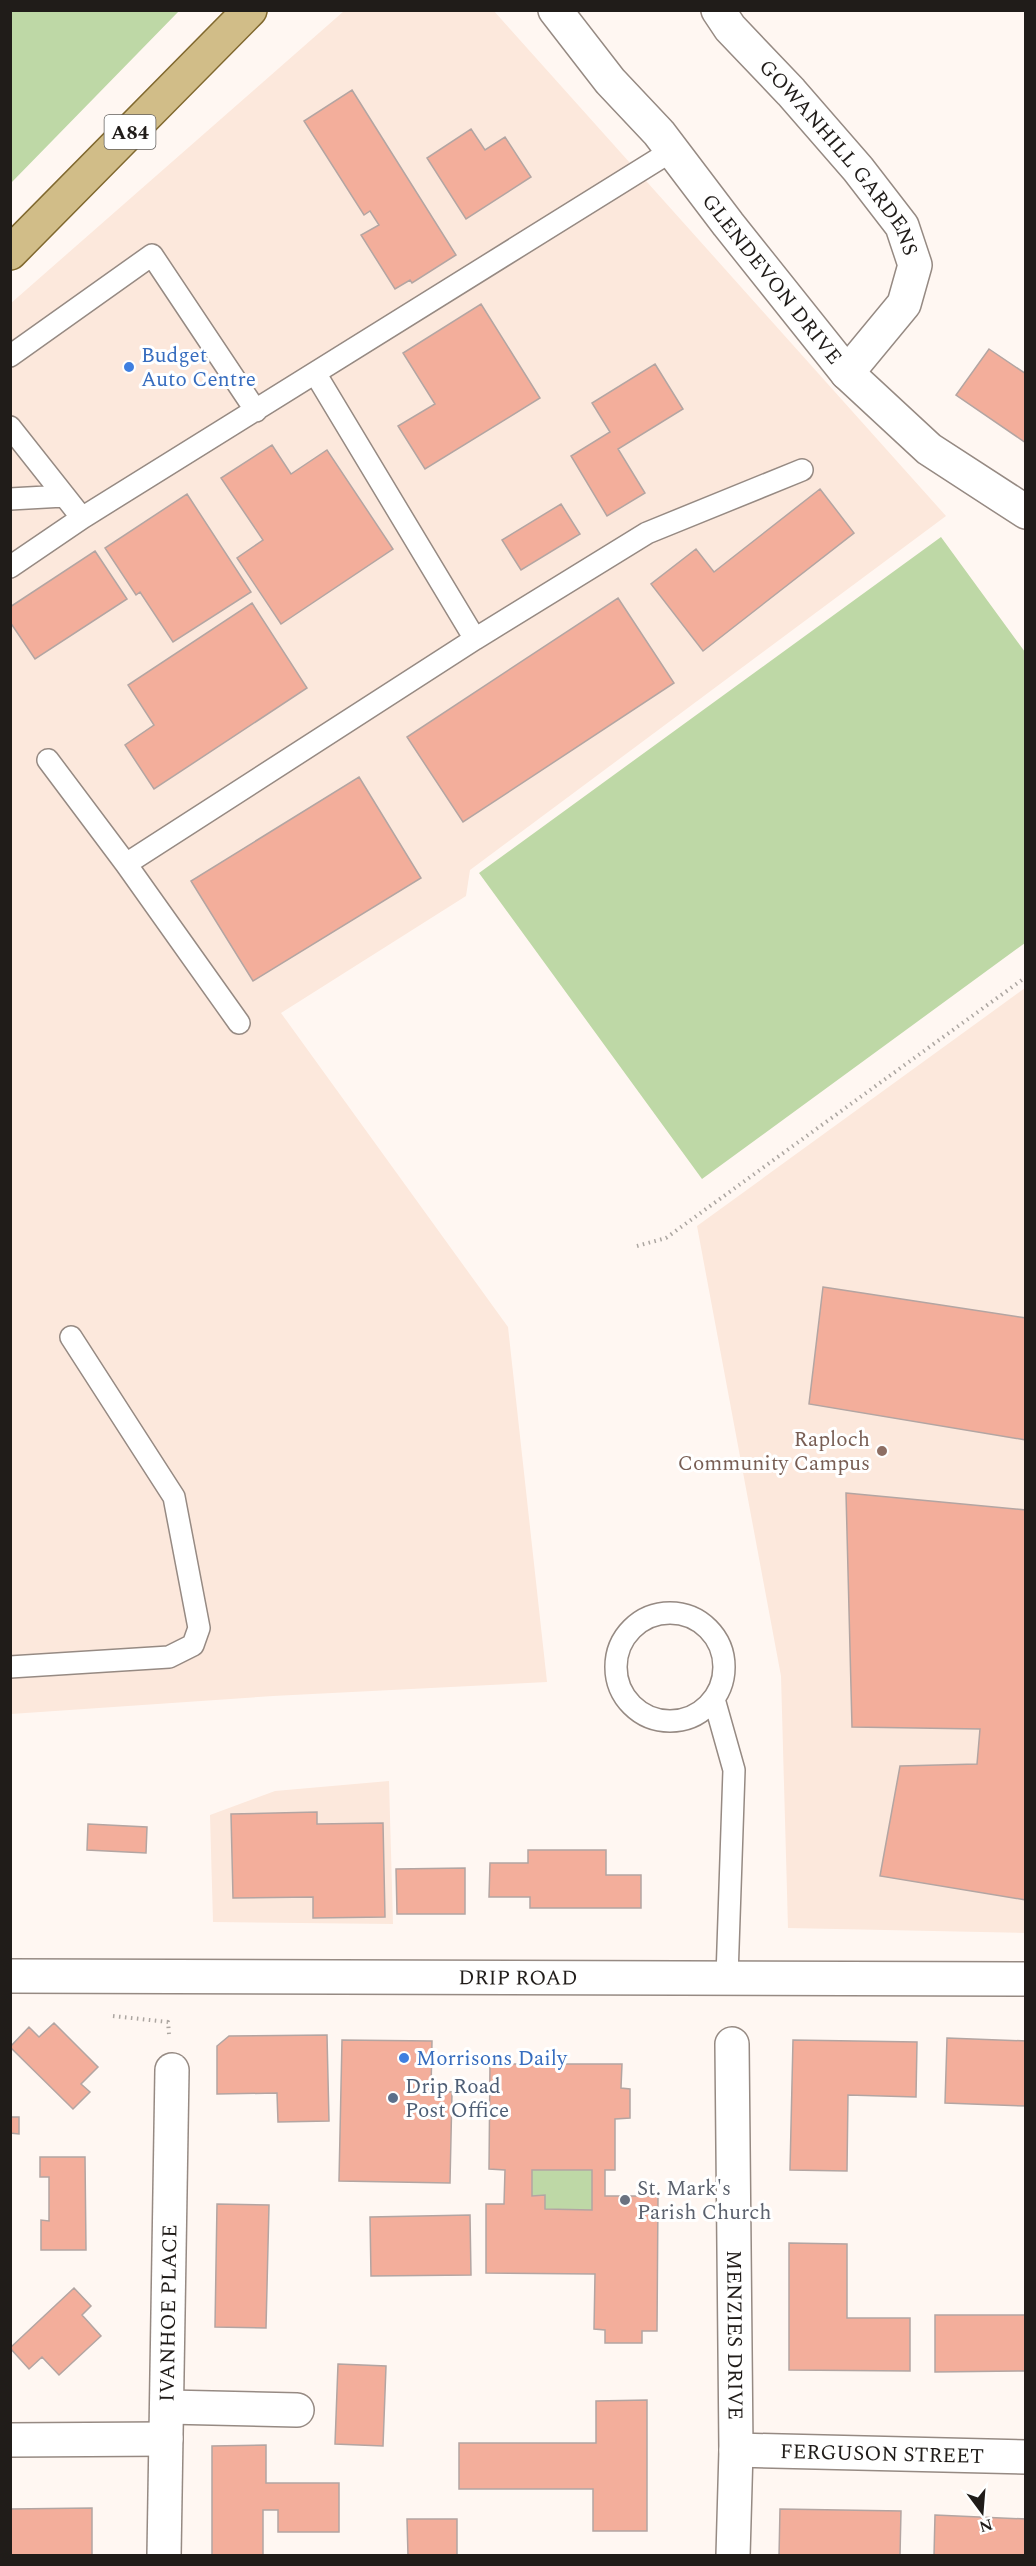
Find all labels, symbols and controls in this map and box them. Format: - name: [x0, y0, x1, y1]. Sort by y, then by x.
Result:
- street label: GOWANHILL GARDENS: [751, 52, 926, 260]
- road number: A84: [104, 115, 156, 149]
- street label: GLENDEVON DRIVE: [693, 187, 850, 372]
- place label: Budget Auto Centre: [141, 340, 256, 396]
- marker: Budget Auto Centre: [122, 360, 136, 374]
- place label: Raploch Community Campus: [678, 1424, 870, 1480]
- marker: Raploch Community Campus: [875, 1444, 889, 1458]
- street label: DRIP ROAD: [458, 1962, 578, 1995]
- place label: Morrisons Daily: [416, 2043, 568, 2075]
- marker: Morrisons Daily: [397, 2051, 411, 2065]
- place label: Drip Road Post Office: [405, 2071, 509, 2127]
- marker: Drip Road Post Office: [386, 2091, 400, 2105]
- place label: St. Mark's Parish Church: [637, 2173, 772, 2229]
- marker: St. Mark's Parish Church: [618, 2193, 632, 2207]
- street label: IVANHOE PLACE: [152, 2224, 186, 2402]
- street label: MENZIES DRIVE: [717, 2250, 751, 2420]
- street label: FERGUSON STREET: [779, 2436, 984, 2473]
- north arrow: [952, 2482, 1012, 2542]
- text: N: [976, 2512, 995, 2539]

